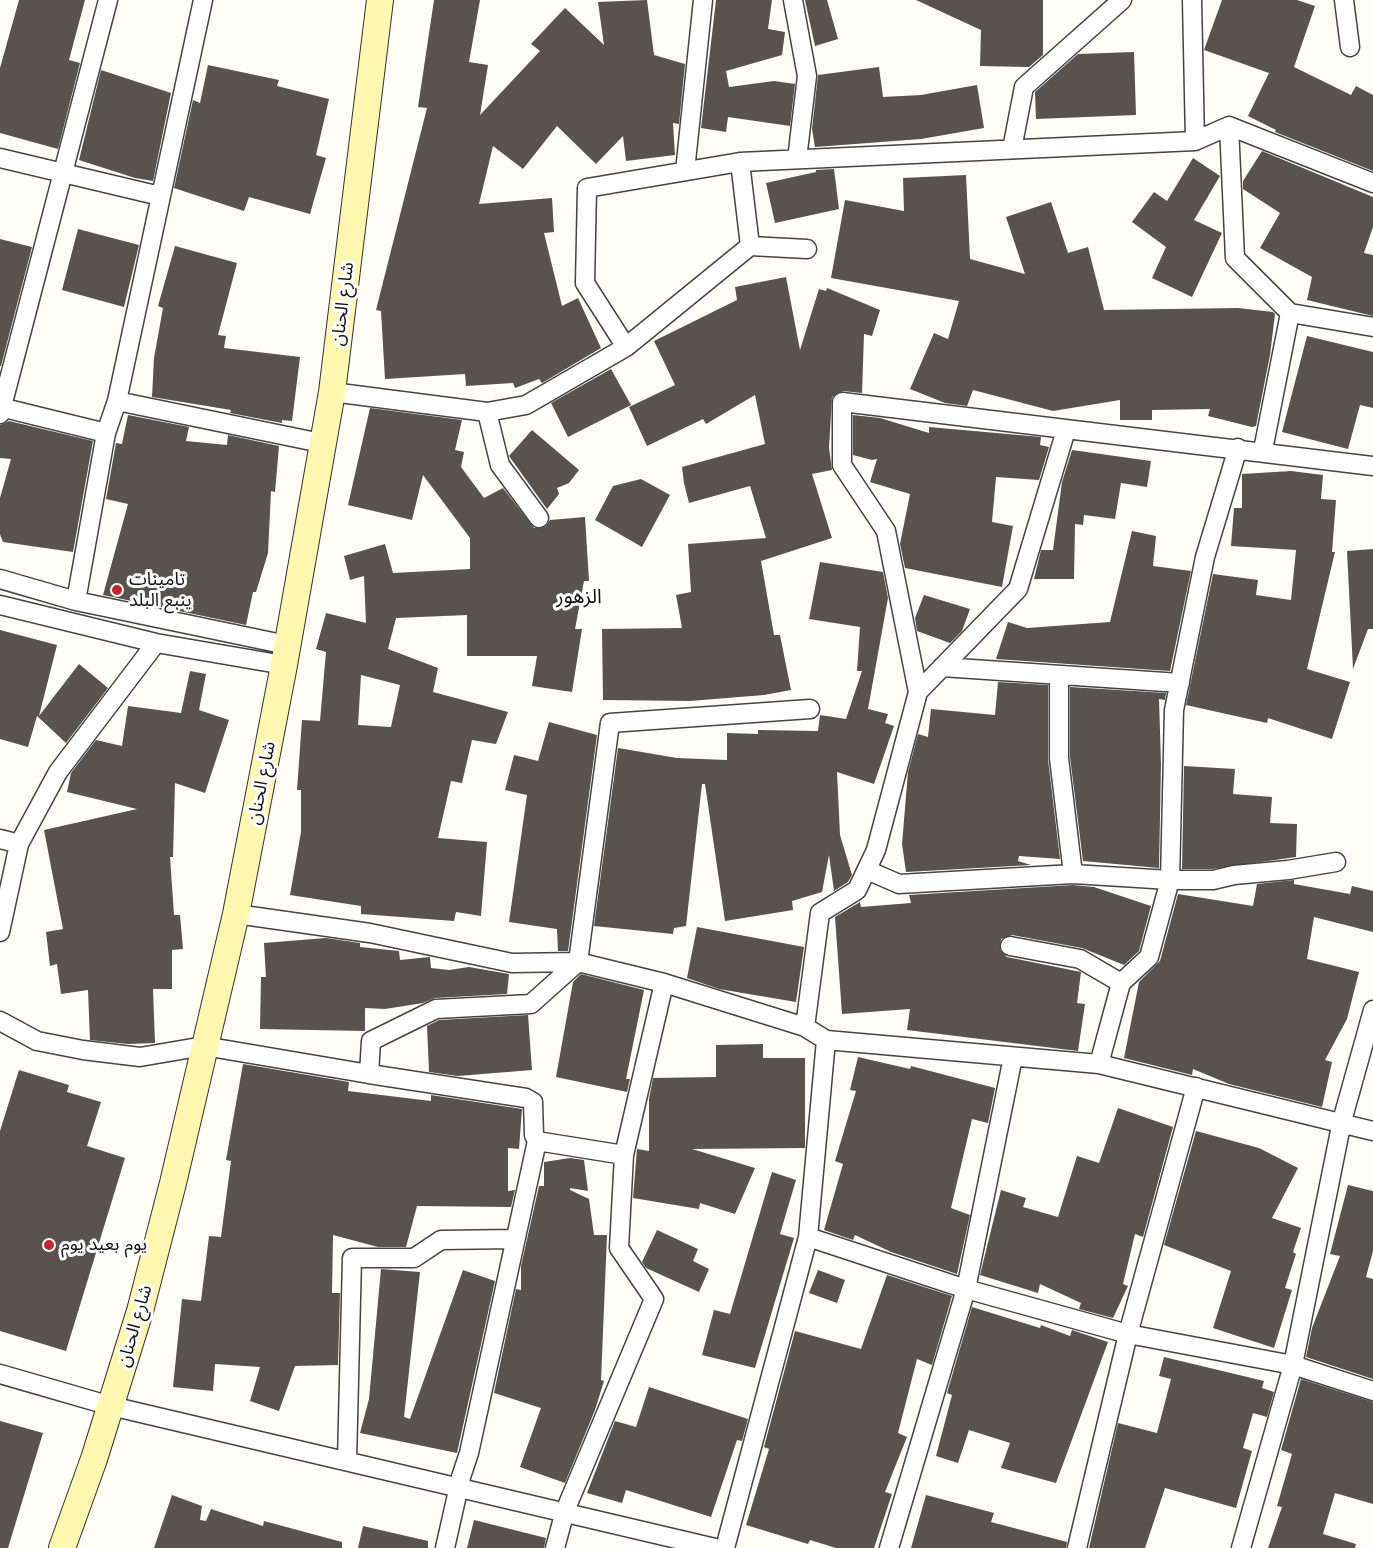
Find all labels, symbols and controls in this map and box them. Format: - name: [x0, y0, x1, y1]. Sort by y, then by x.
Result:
- street label: شارع الحنان: [327, 261, 359, 347]
- place label: تامينات ينبع البلد: [129, 569, 192, 612]
- marker: تامينات ينبع البلد: [110, 583, 124, 597]
- district label: الزهور: [556, 585, 602, 609]
- street label: شارع الحنان: [243, 740, 281, 826]
- place label: يوم بعيد يوم: [61, 1234, 147, 1256]
- marker: يوم بعيد يوم: [42, 1238, 56, 1252]
- street label: شارع الحنان: [113, 1282, 157, 1370]

